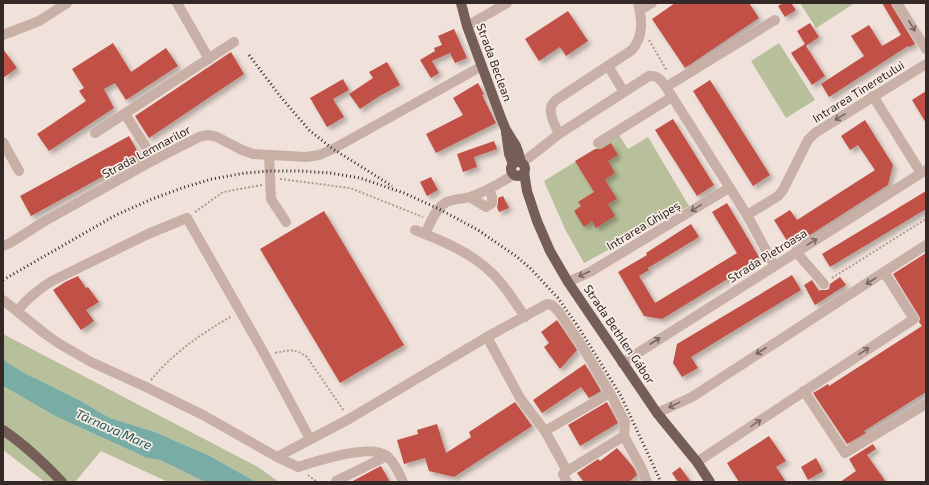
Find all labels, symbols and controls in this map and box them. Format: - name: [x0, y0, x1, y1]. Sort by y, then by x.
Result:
- one-way arrow: [908, 20, 916, 32]
- street label: Strada Beclean: [474, 21, 516, 103]
- street label: Intrarea Tineretului: [810, 57, 906, 125]
- one-way arrow: [835, 113, 846, 121]
- street label: Strada Lemnarilor: [99, 122, 193, 180]
- street label: Intrarea Ghipeș: [604, 198, 683, 254]
- one-way arrow: [690, 204, 702, 212]
- street label: Strada Pietroasa: [725, 225, 809, 285]
- one-way arrow: [806, 238, 817, 246]
- one-way arrow: [579, 271, 591, 278]
- one-way arrow: [865, 276, 876, 285]
- street label: Strada Bethlen Gábor: [582, 282, 658, 386]
- one-way arrow: [649, 337, 661, 345]
- one-way arrow: [756, 347, 767, 355]
- one-way arrow: [858, 347, 870, 355]
- one-way arrow: [669, 402, 681, 409]
- water label: Târnava Mare: [73, 405, 155, 453]
- one-way arrow: [750, 419, 762, 427]

